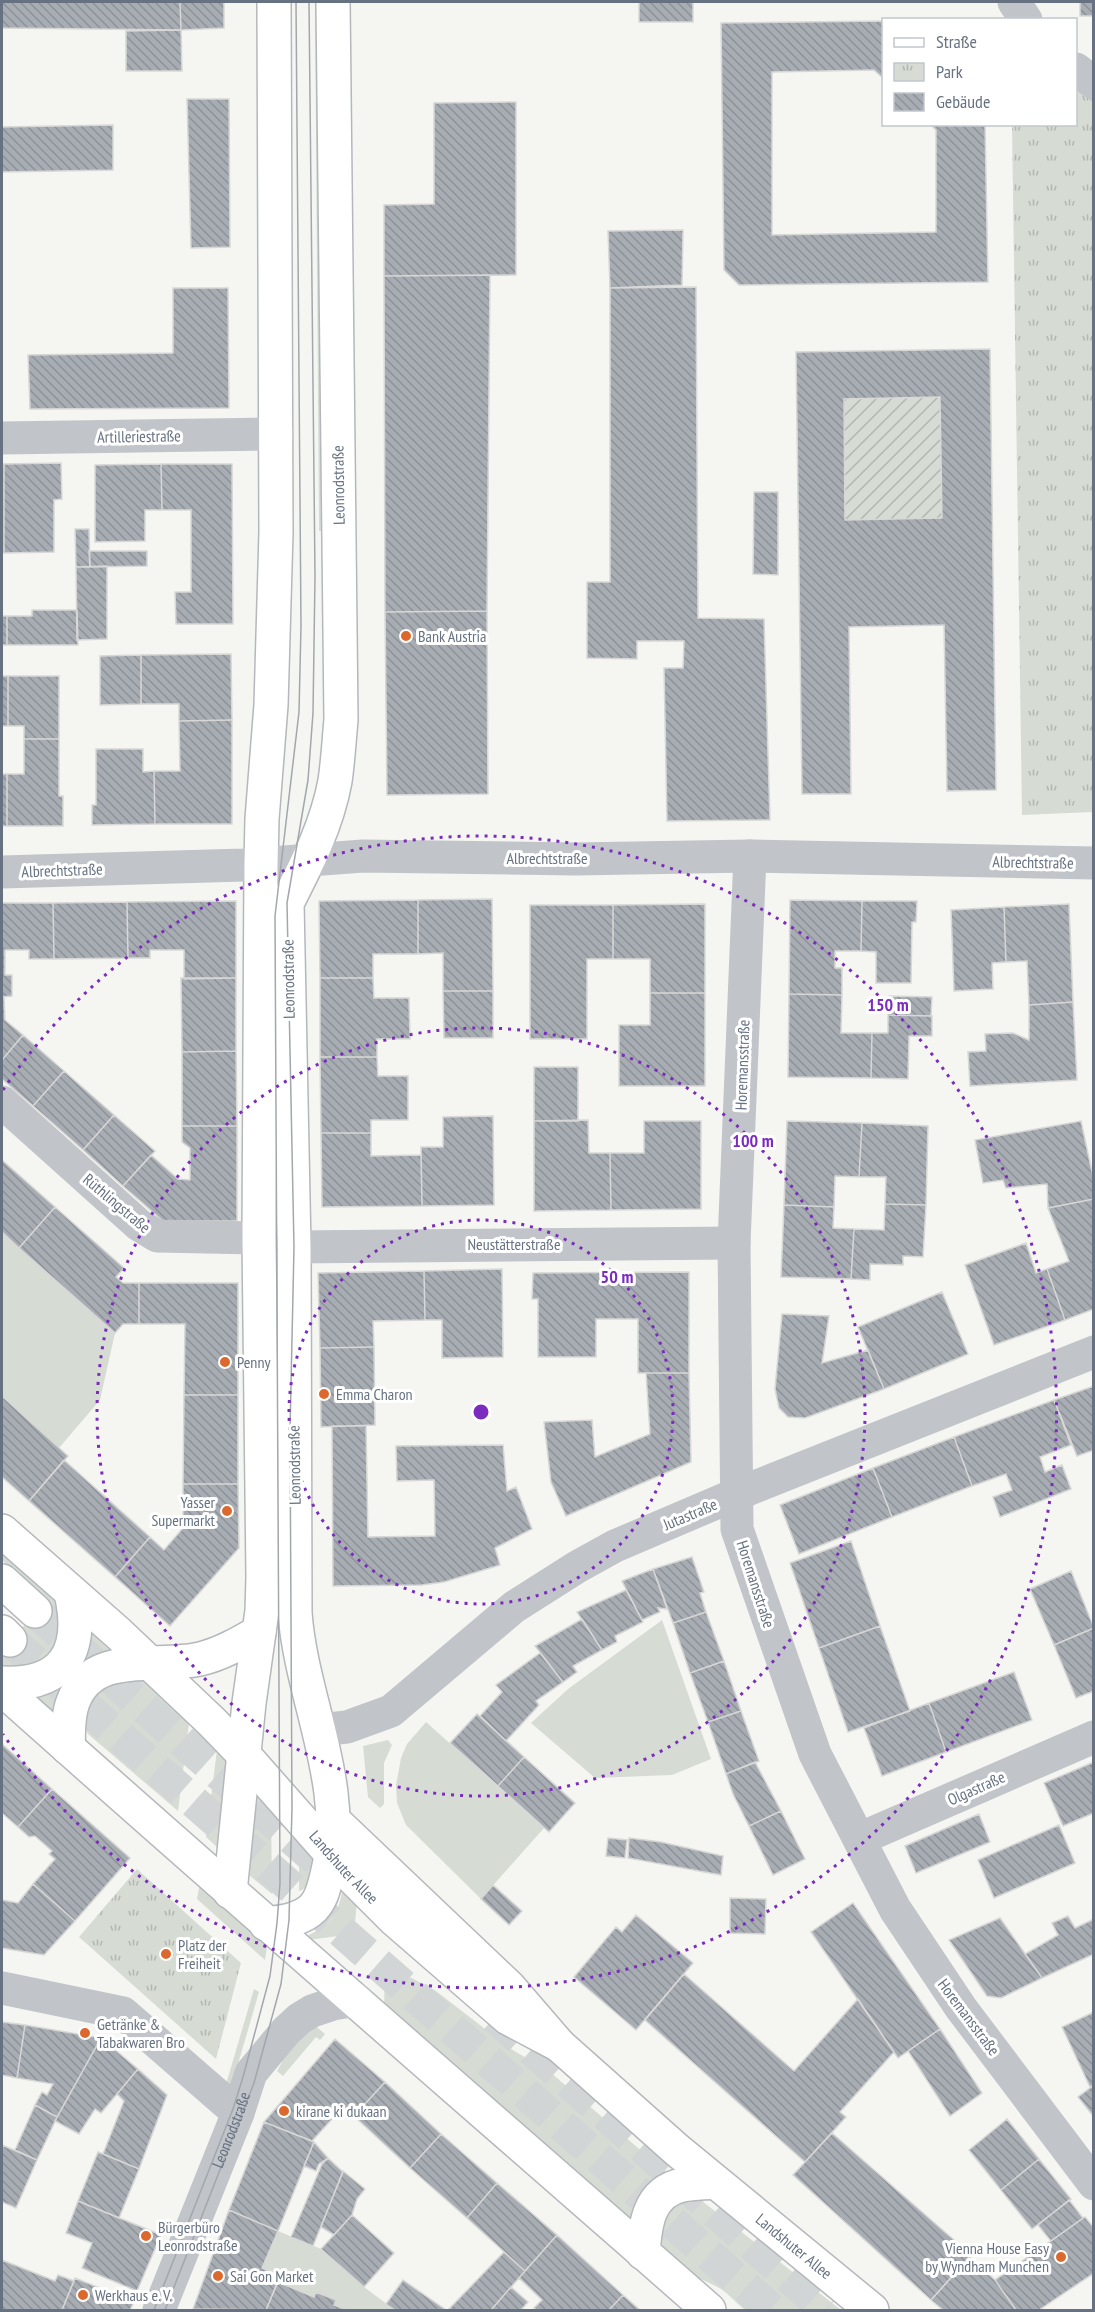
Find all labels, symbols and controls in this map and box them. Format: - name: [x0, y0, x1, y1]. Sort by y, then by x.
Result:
- legend: [882, 18, 1077, 126]
- text: Straße: [936, 30, 977, 53]
- text: Park: [936, 60, 963, 83]
- text: Gebäude: [936, 90, 990, 113]
- street label: Artilleriestraße: [97, 425, 181, 447]
- street label: Leonrodstraße: [327, 445, 349, 525]
- place label: Bank Austria: [418, 626, 486, 646]
- marker: Bank Austria: [399, 629, 413, 643]
- street label: Albrechtstraße: [506, 848, 588, 868]
- street label: Albrechtstraße: [992, 851, 1074, 873]
- street label: Albrechtstraße: [21, 859, 103, 881]
- street label: Leonrodstraße: [277, 939, 299, 1019]
- text: 150 m: [867, 993, 909, 1016]
- street label: Horemansstraße: [730, 1019, 754, 1111]
- text: 100 m: [732, 1129, 774, 1152]
- street label: Rüthlingstraße: [79, 1169, 155, 1237]
- street label: Neustätterstraße: [467, 1234, 561, 1254]
- text: 50 m: [601, 1265, 633, 1288]
- place label: Penny: [237, 1352, 270, 1372]
- marker: Penny: [218, 1355, 232, 1369]
- place label: Emma Charon: [336, 1384, 413, 1404]
- marker: Emma Charon: [317, 1387, 331, 1401]
- centre of rings: [471, 1402, 491, 1422]
- street label: Leonrodstraße: [283, 1425, 305, 1505]
- place label: Yasser Supermarkt: [151, 1492, 216, 1530]
- street label: Jutastraße: [659, 1494, 720, 1535]
- marker: Yasser Supermarkt: [220, 1504, 234, 1518]
- street label: Horemansstraße: [732, 1538, 780, 1630]
- street label: Olgastraße: [944, 1766, 1008, 1810]
- street label: Landshuter Allee: [305, 1826, 383, 1908]
- place label: Platz der Freiheit: [178, 1935, 227, 1973]
- marker: Platz der Freiheit: [159, 1947, 173, 1961]
- street label: Horemansstraße: [934, 1975, 1004, 2059]
- place label: Getränke & Tabakwaren Bro: [97, 2014, 185, 2052]
- marker: Getränke & Tabakwaren Bro: [78, 2026, 92, 2040]
- street label: Leonrodstraße: [207, 2089, 254, 2171]
- place label: kirane ki dukaan: [296, 2101, 386, 2121]
- marker: kirane ki dukaan: [277, 2104, 291, 2118]
- street label: Landshuter Allee: [752, 2209, 836, 2283]
- place label: Bürgerbüro Leonrodstraße: [158, 2217, 238, 2255]
- marker: Bürgerbüro Leonrodstraße: [139, 2229, 153, 2243]
- place label: Vienna House Easy by Wyndham Munchen: [925, 2238, 1049, 2276]
- marker: Vienna House Easy by Wyndham Munchen: [1054, 2250, 1068, 2264]
- place label: Sai Gon Market: [230, 2266, 314, 2286]
- marker: Sai Gon Market: [211, 2269, 225, 2283]
- place label: Werkhaus e. V.: [95, 2285, 172, 2305]
- marker: Werkhaus e. V.: [76, 2288, 90, 2302]

